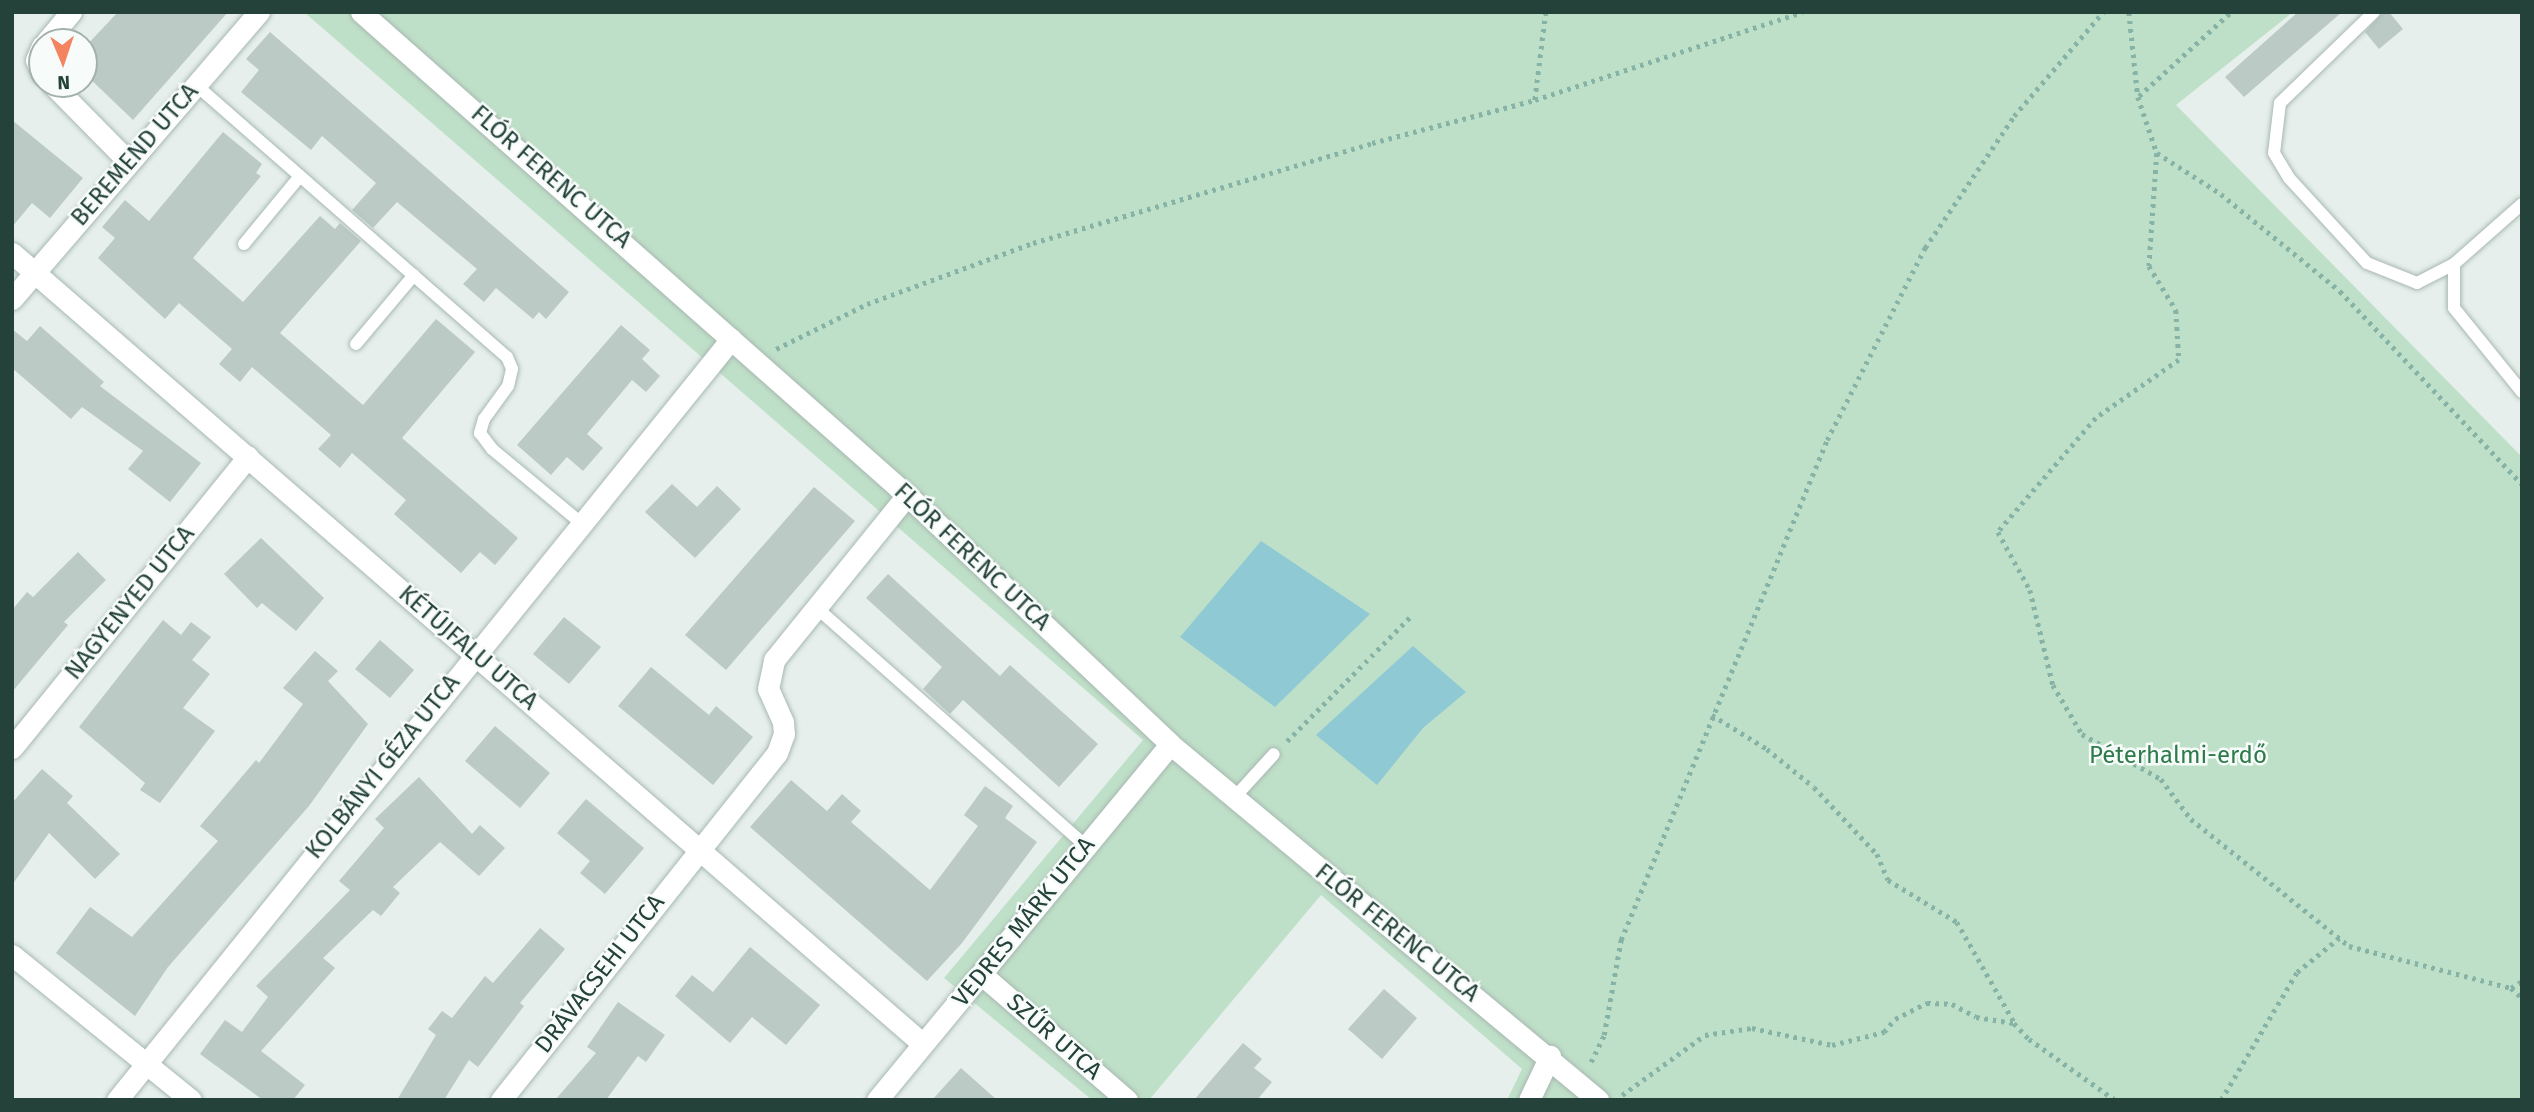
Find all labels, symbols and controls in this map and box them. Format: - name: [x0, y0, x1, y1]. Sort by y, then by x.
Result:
- north arrow: [28, 28, 98, 98]
- street label: BEREMEND UTCA: [65, 78, 205, 232]
- street label: FLÓR FERENC UTCA: [465, 100, 637, 254]
- street label: FLÓR FERENC UTCA: [888, 477, 1056, 637]
- street label: NAGYENYED UTCA: [59, 520, 201, 686]
- street label: KÉTÚJFALU UTCA: [392, 580, 544, 716]
- street label: KOLBÁNYI GÉZA UTCA: [300, 669, 466, 865]
- park label: Péterhalmi-erdő: [2089, 742, 2267, 770]
- street label: VEDRES MÁRK UTCA: [947, 831, 1101, 1013]
- street label: FLÓR FERENC UTCA: [1309, 858, 1485, 1008]
- street label: DRÁVACSEHI UTCA: [529, 889, 671, 1059]
- street label: SZŰR UTCA: [1001, 988, 1107, 1086]

